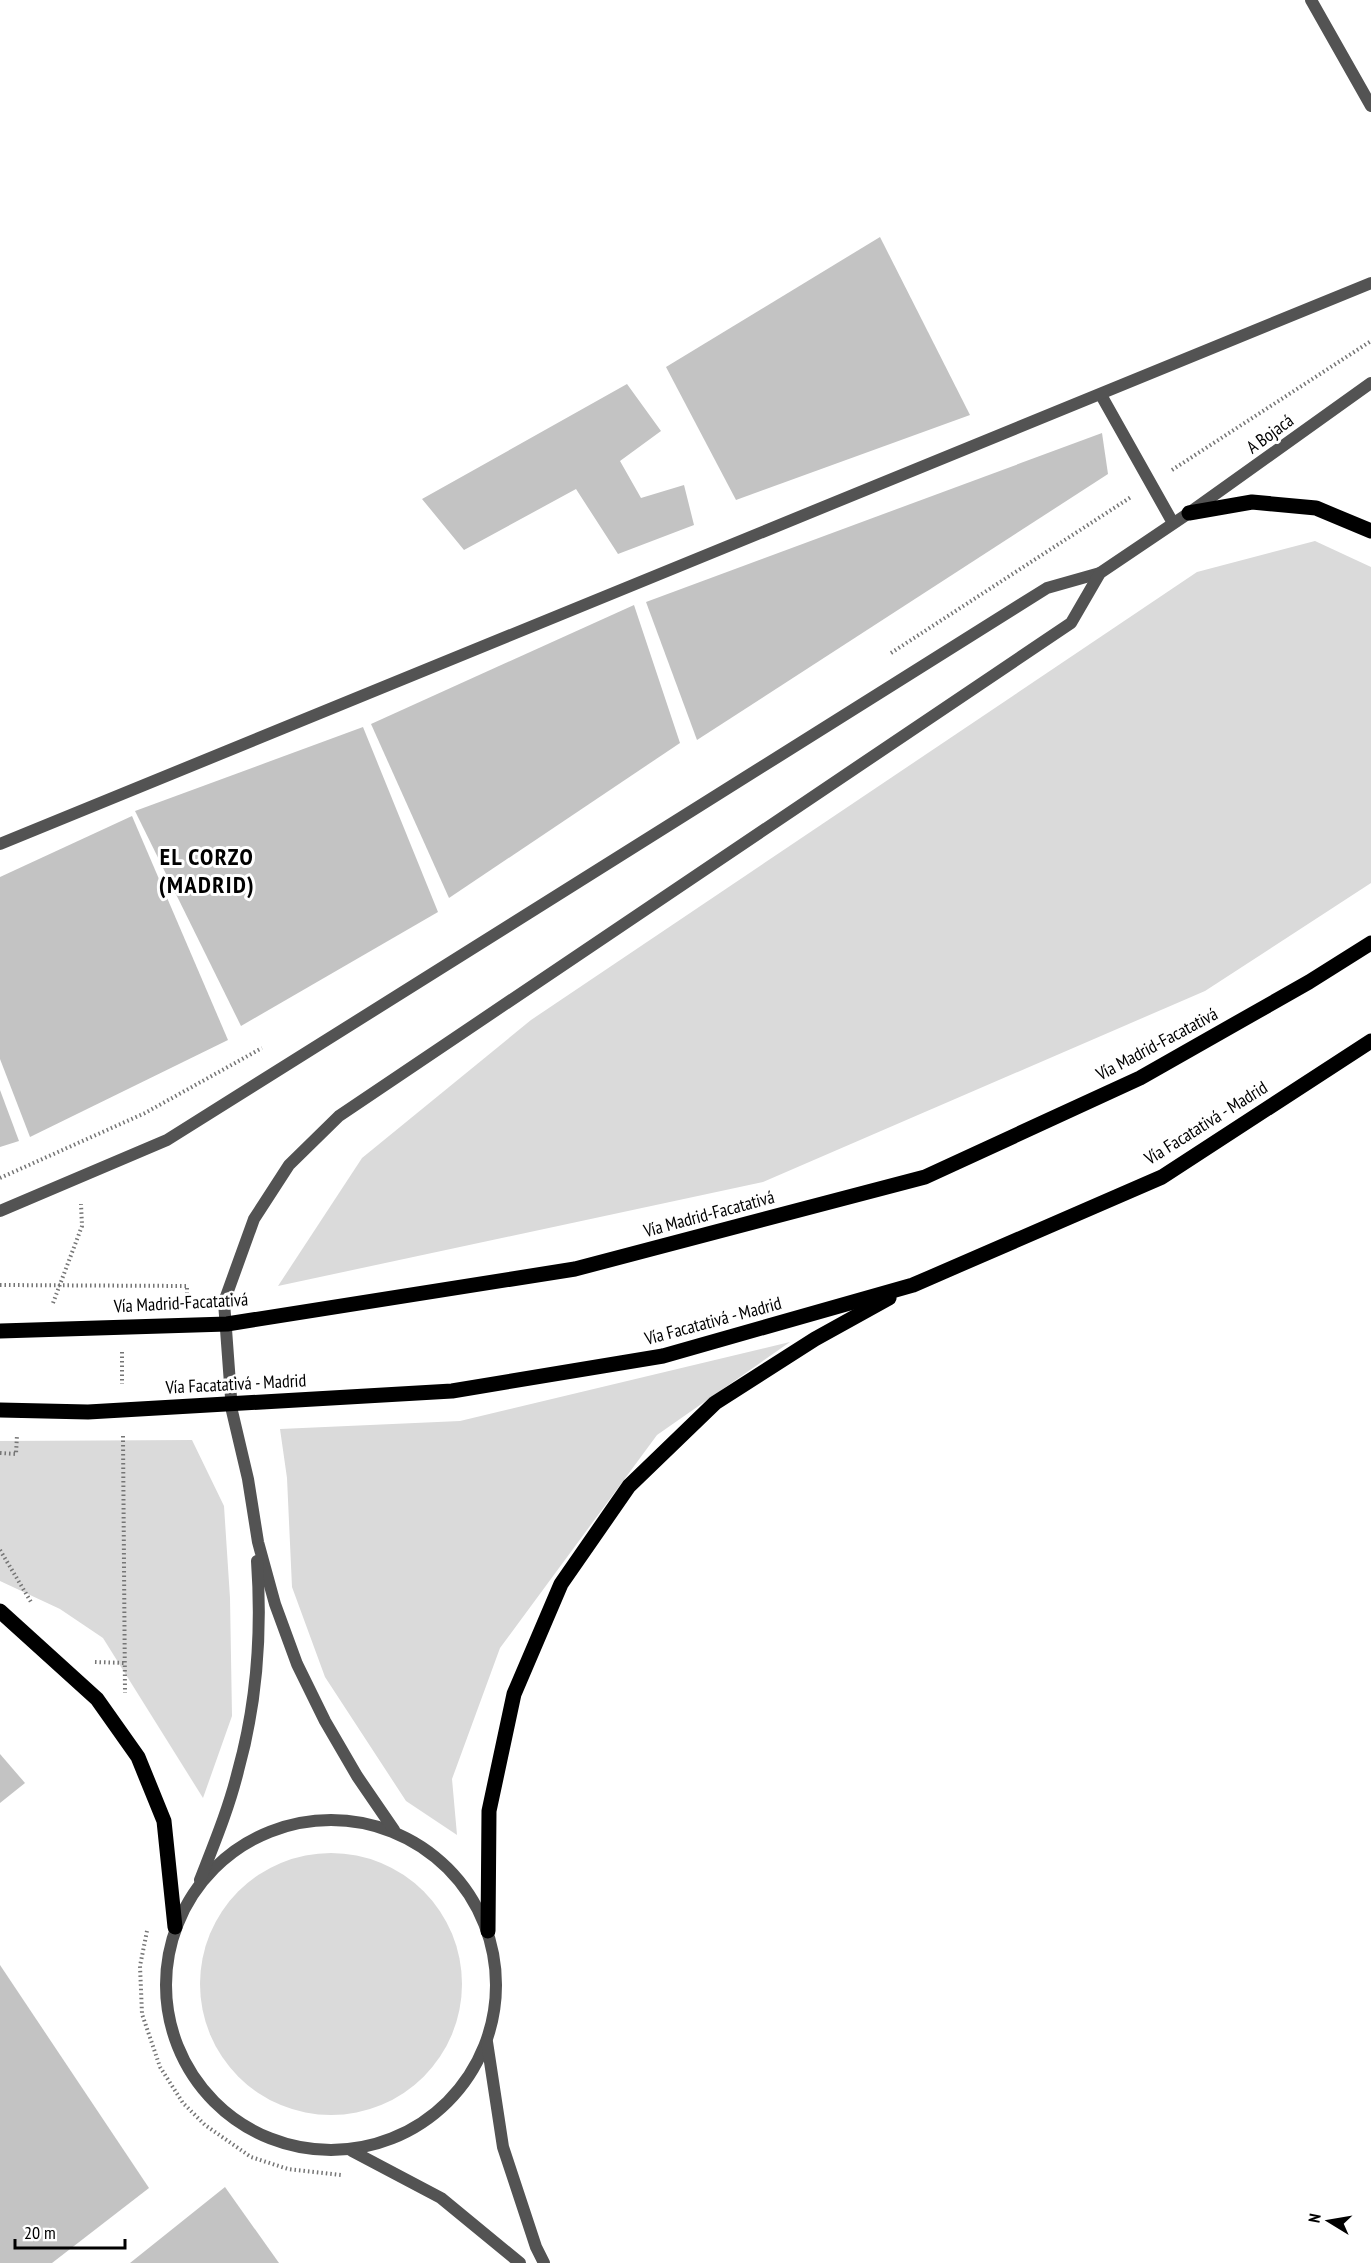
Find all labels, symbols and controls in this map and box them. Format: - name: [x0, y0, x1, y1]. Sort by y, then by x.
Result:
- street label: A Bojacá: [1242, 409, 1298, 458]
- district label: EL CORZO (MADRID): [159, 841, 255, 900]
- street label: Vía Madrid-Facatativá: [1091, 1002, 1221, 1086]
- street label: Vía Facatativá - Madrid: [1139, 1076, 1271, 1170]
- street label: Vía Madrid-Facatativá: [640, 1185, 777, 1242]
- street label: Vía Madrid-Facatativá: [112, 1288, 249, 1318]
- street label: Vía Facatativá - Madrid: [641, 1291, 784, 1350]
- street label: Vía Facatativá - Madrid: [164, 1368, 307, 1399]
- north arrow: [1299, 2191, 1359, 2251]
- scale bar: [15, 2212, 124, 2250]
- text: N: [1304, 2212, 1325, 2224]
- text: 20 m: [24, 2221, 56, 2244]

